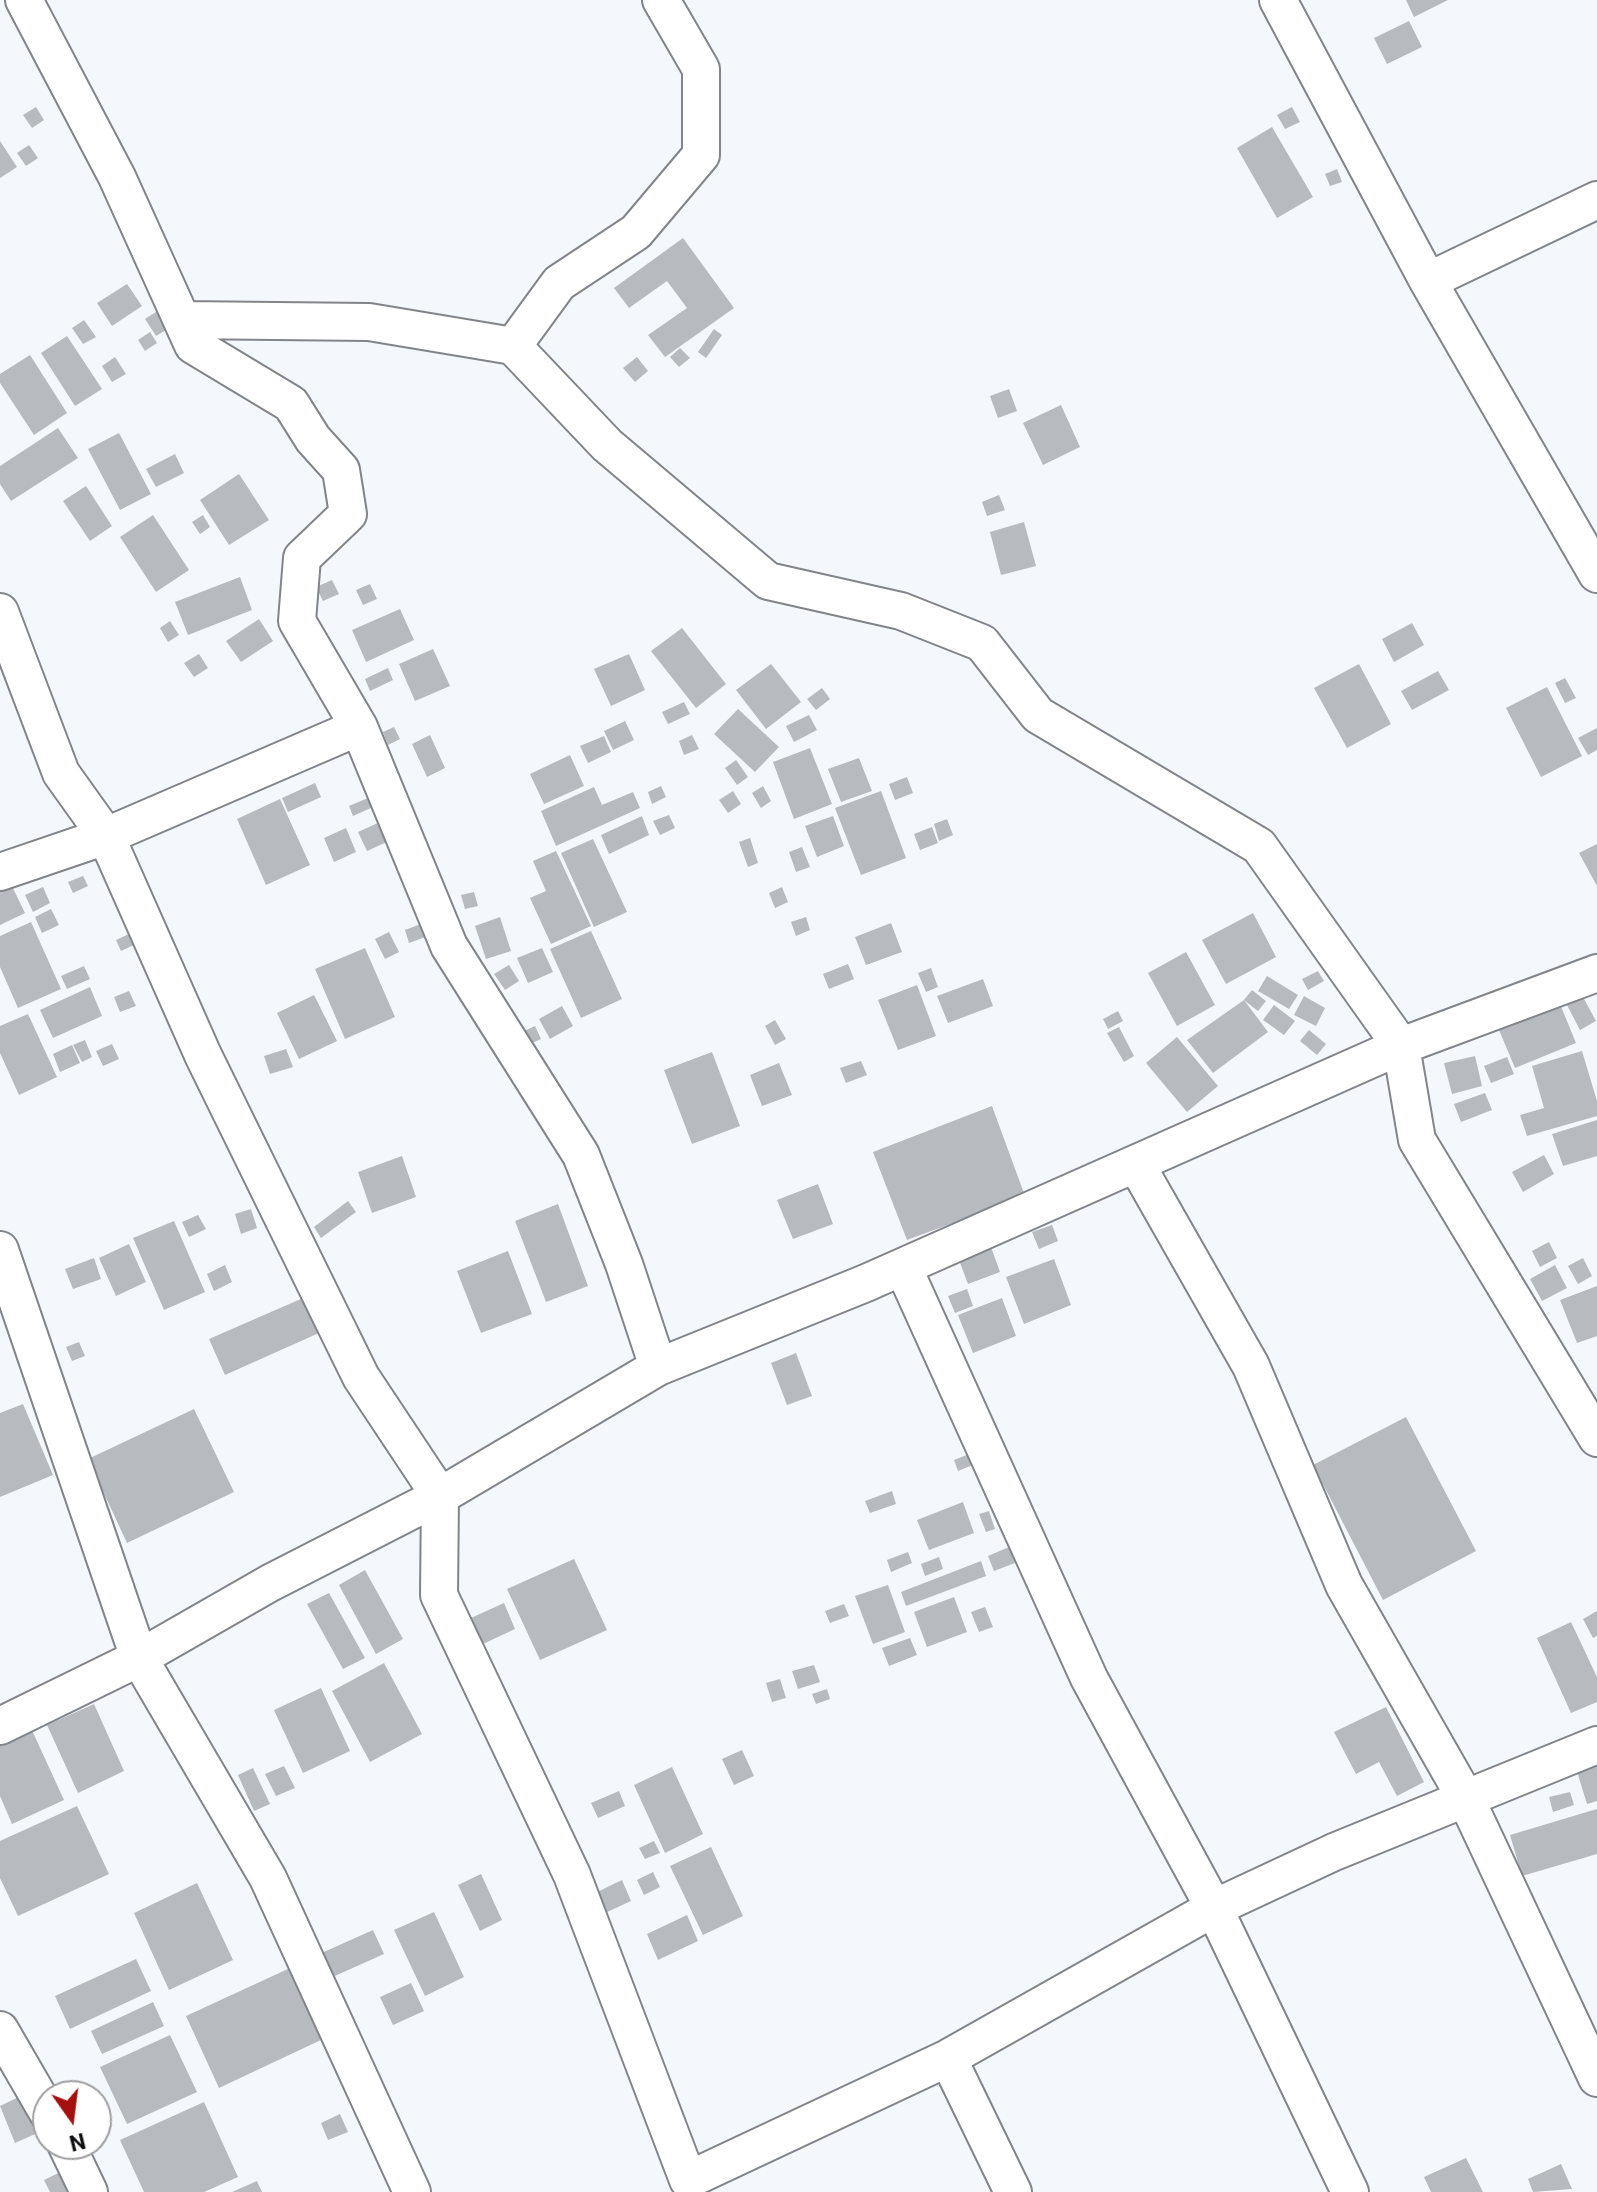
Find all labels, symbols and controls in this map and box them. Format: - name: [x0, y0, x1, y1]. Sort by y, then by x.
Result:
- north arrow: [32, 2080, 112, 2160]
- text: N: [67, 2128, 88, 2156]

